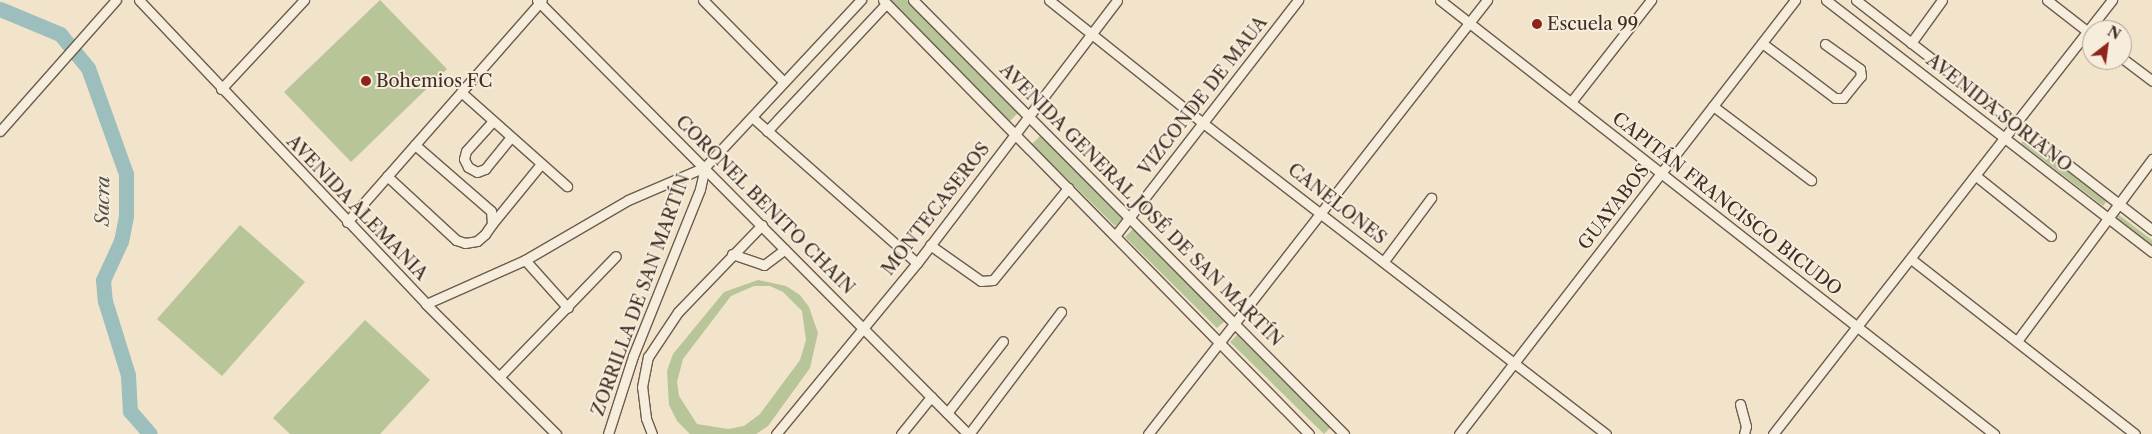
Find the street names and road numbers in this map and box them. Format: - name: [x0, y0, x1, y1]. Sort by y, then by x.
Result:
- street label: VIZCONDE DE MAUA: [1134, 12, 1272, 180]
- street label: AVENIDA SORIANO: [1922, 49, 2076, 177]
- street label: AVENIDA GENERAL JOSÉ DE SAN MARTÍN: [995, 59, 1287, 351]
- street label: CAPITÁN FRANCISCO BICUDO: [1608, 108, 1846, 300]
- street label: CORONEL BENITO CHAIN: [671, 111, 859, 299]
- street label: AVENIDA ALEMANIA: [281, 130, 433, 286]
- street label: MONTECASEROS: [877, 138, 995, 280]
- street label: CANELONES: [1283, 159, 1391, 249]
- street label: GUAYABOS: [1574, 160, 1654, 254]
- street label: ZORRILLA DE SAN MARTÍN: [587, 171, 695, 419]

